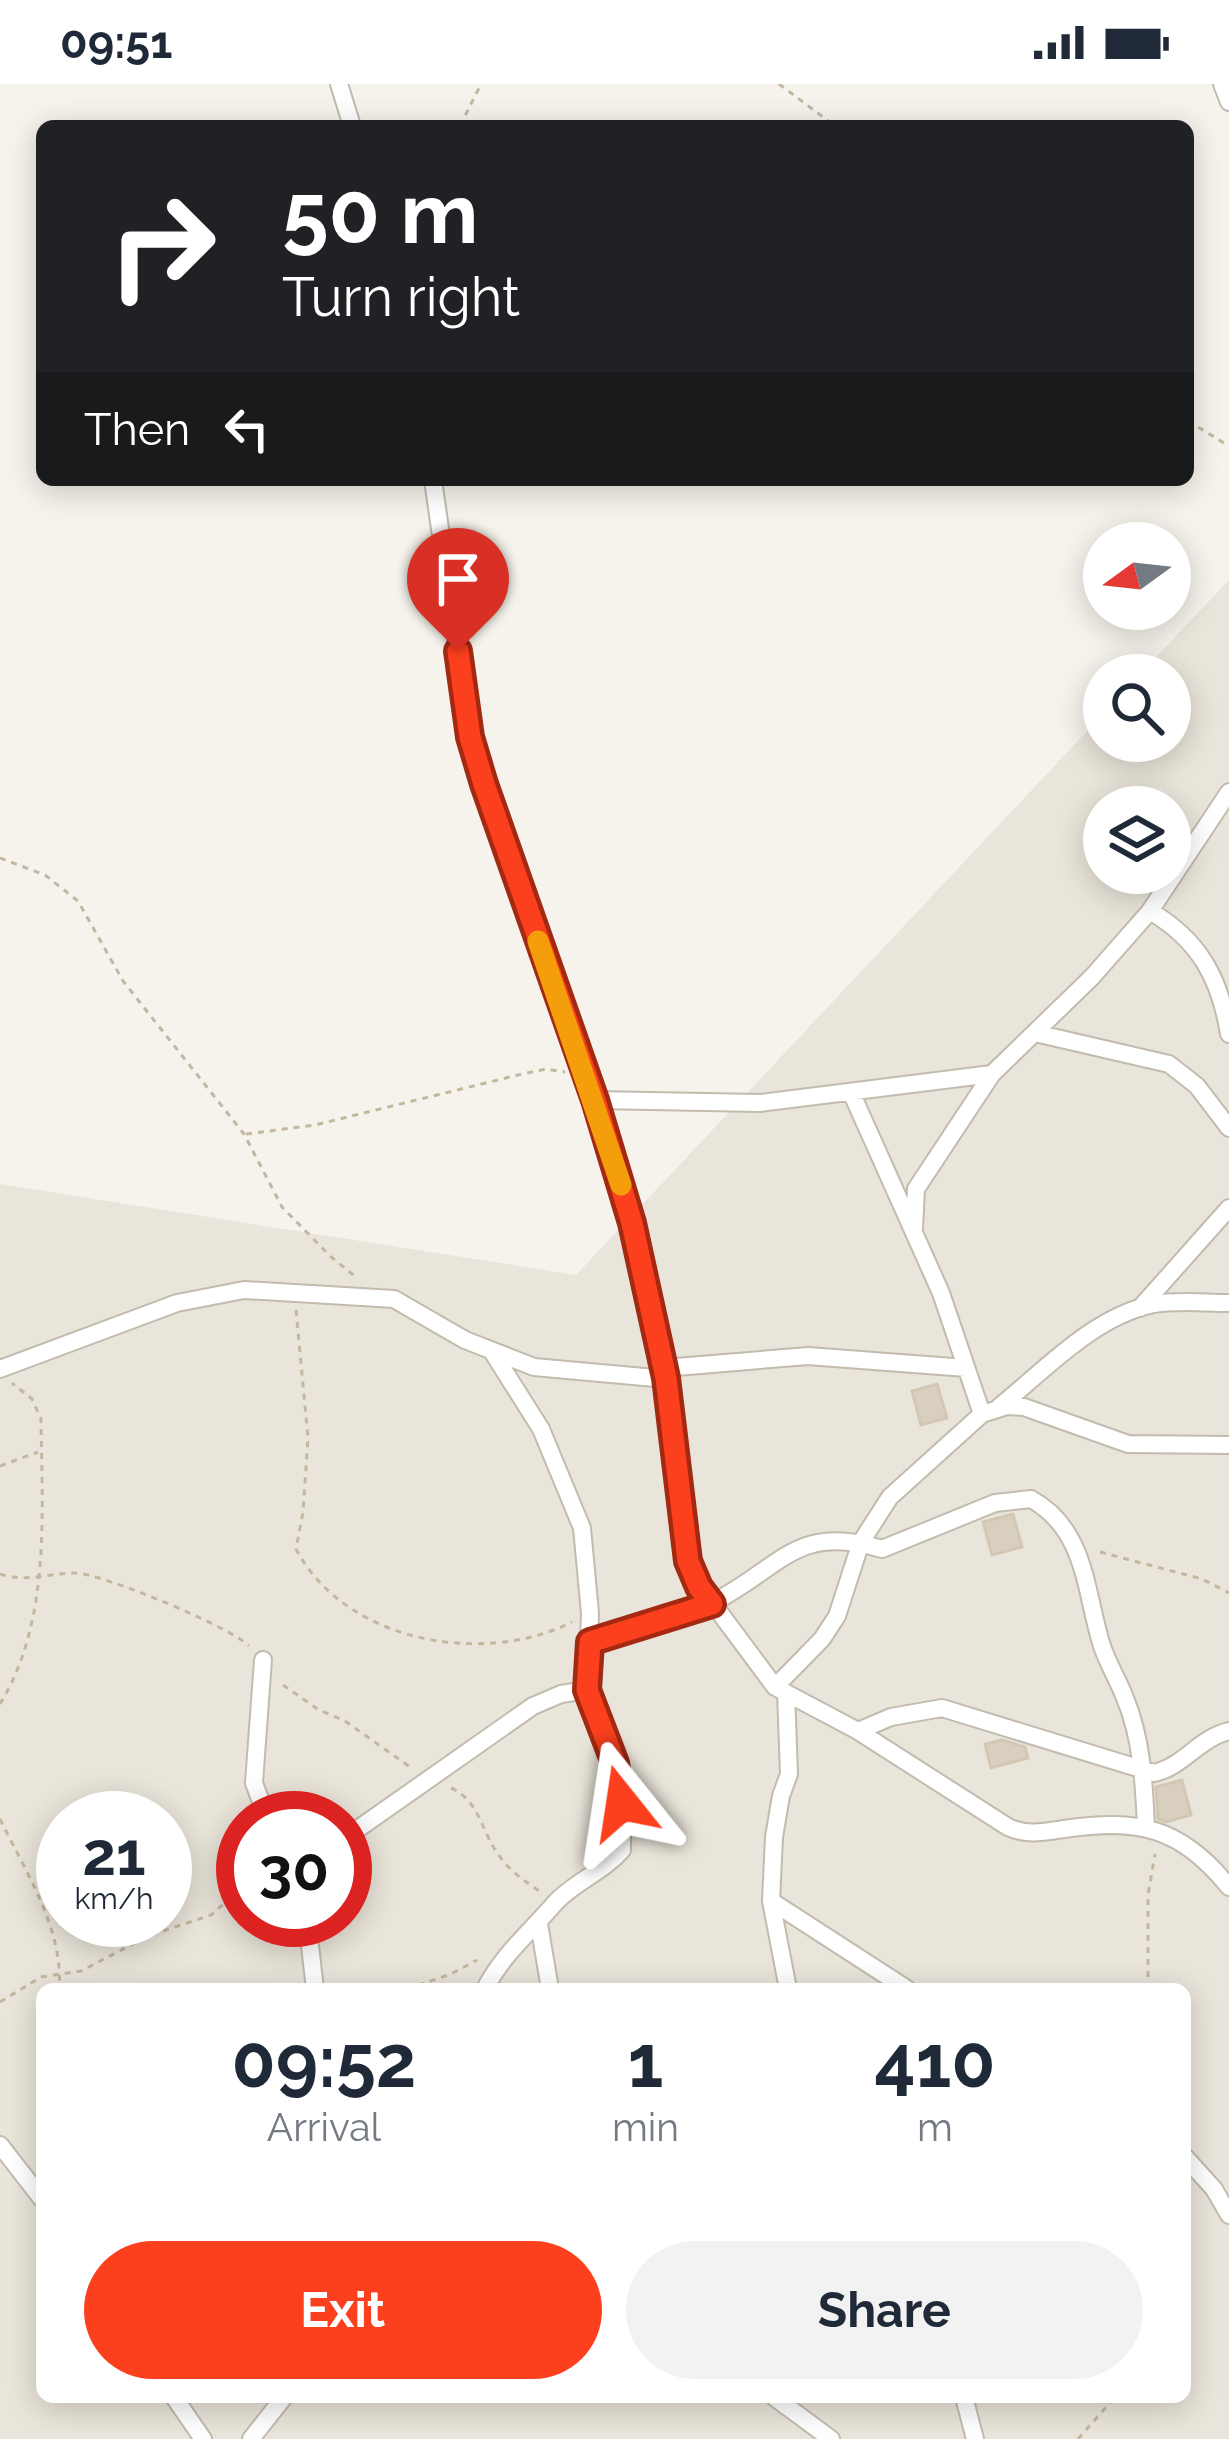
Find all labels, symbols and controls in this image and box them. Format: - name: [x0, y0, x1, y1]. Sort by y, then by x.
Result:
- text: 09:51: [60, 16, 172, 69]
- text: 50 m: [282, 164, 478, 263]
- icon: right: [84, 168, 240, 324]
- text: Turn right: [282, 265, 520, 329]
- icon: left: [214, 396, 280, 462]
- text: Then: [84, 403, 190, 456]
- north arrow: [1083, 522, 1191, 630]
- map controls: [1083, 522, 1191, 894]
- pin: [407, 528, 509, 651]
- icon: arrive: [425, 546, 491, 612]
- button: search: [1083, 654, 1191, 762]
- button: layers: [1083, 786, 1191, 894]
- position arrow: [559, 1740, 685, 1866]
- speed limit sign: 30: [216, 1791, 372, 1947]
- text: 21: [82, 1819, 146, 1889]
- text: km/h: [74, 1881, 154, 1916]
- text: 09:52: [232, 2019, 416, 2104]
- text: 1: [628, 2019, 663, 2104]
- text: 410: [875, 2019, 995, 2104]
- text: Arrival: [267, 2104, 381, 2150]
- text: min: [612, 2104, 679, 2150]
- text: m: [917, 2104, 953, 2150]
- button: Exit: [84, 2241, 602, 2379]
- button: Share: [626, 2241, 1143, 2379]

